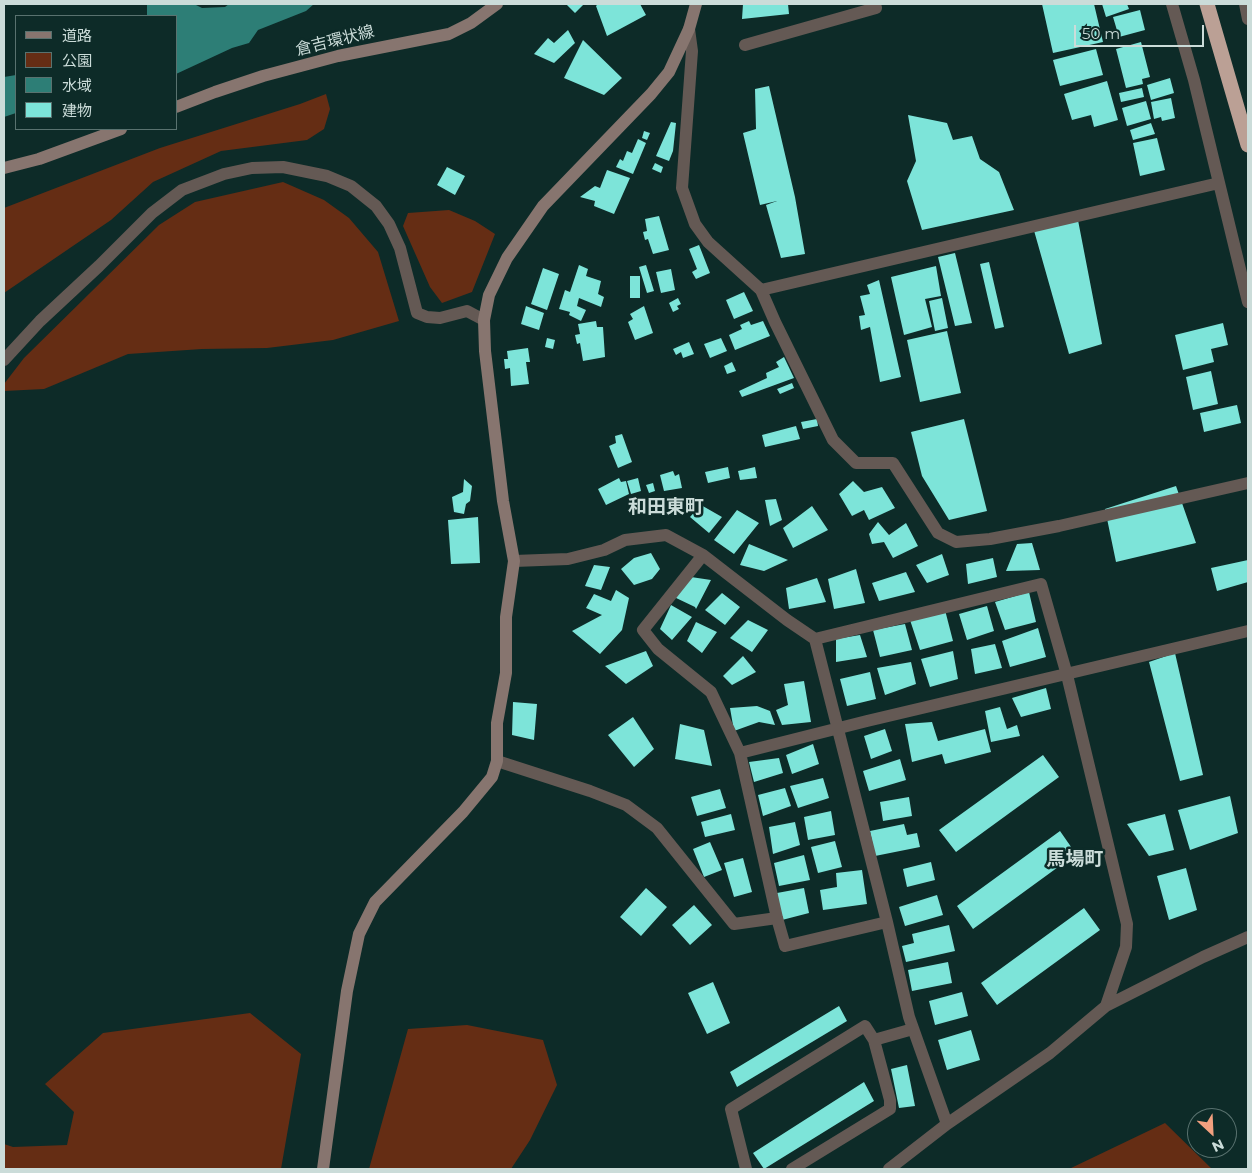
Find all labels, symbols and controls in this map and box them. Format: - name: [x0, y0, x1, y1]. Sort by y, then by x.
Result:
- legend: [15, 15, 178, 130]
- scale bar: [1077, 15, 1207, 47]
- street label: 倉吉環状線: [294, 22, 376, 60]
- text: 50 m: [1082, 24, 1120, 43]
- text: 道路: [62, 26, 92, 45]
- text: 公園: [62, 51, 92, 70]
- text: 水域: [62, 76, 92, 95]
- text: 建物: [62, 101, 92, 120]
- district label: 和田東町: [628, 496, 704, 518]
- district label: 馬場町: [1047, 848, 1103, 870]
- north arrow: [1187, 1108, 1237, 1158]
- text: N: [1209, 1135, 1227, 1156]

